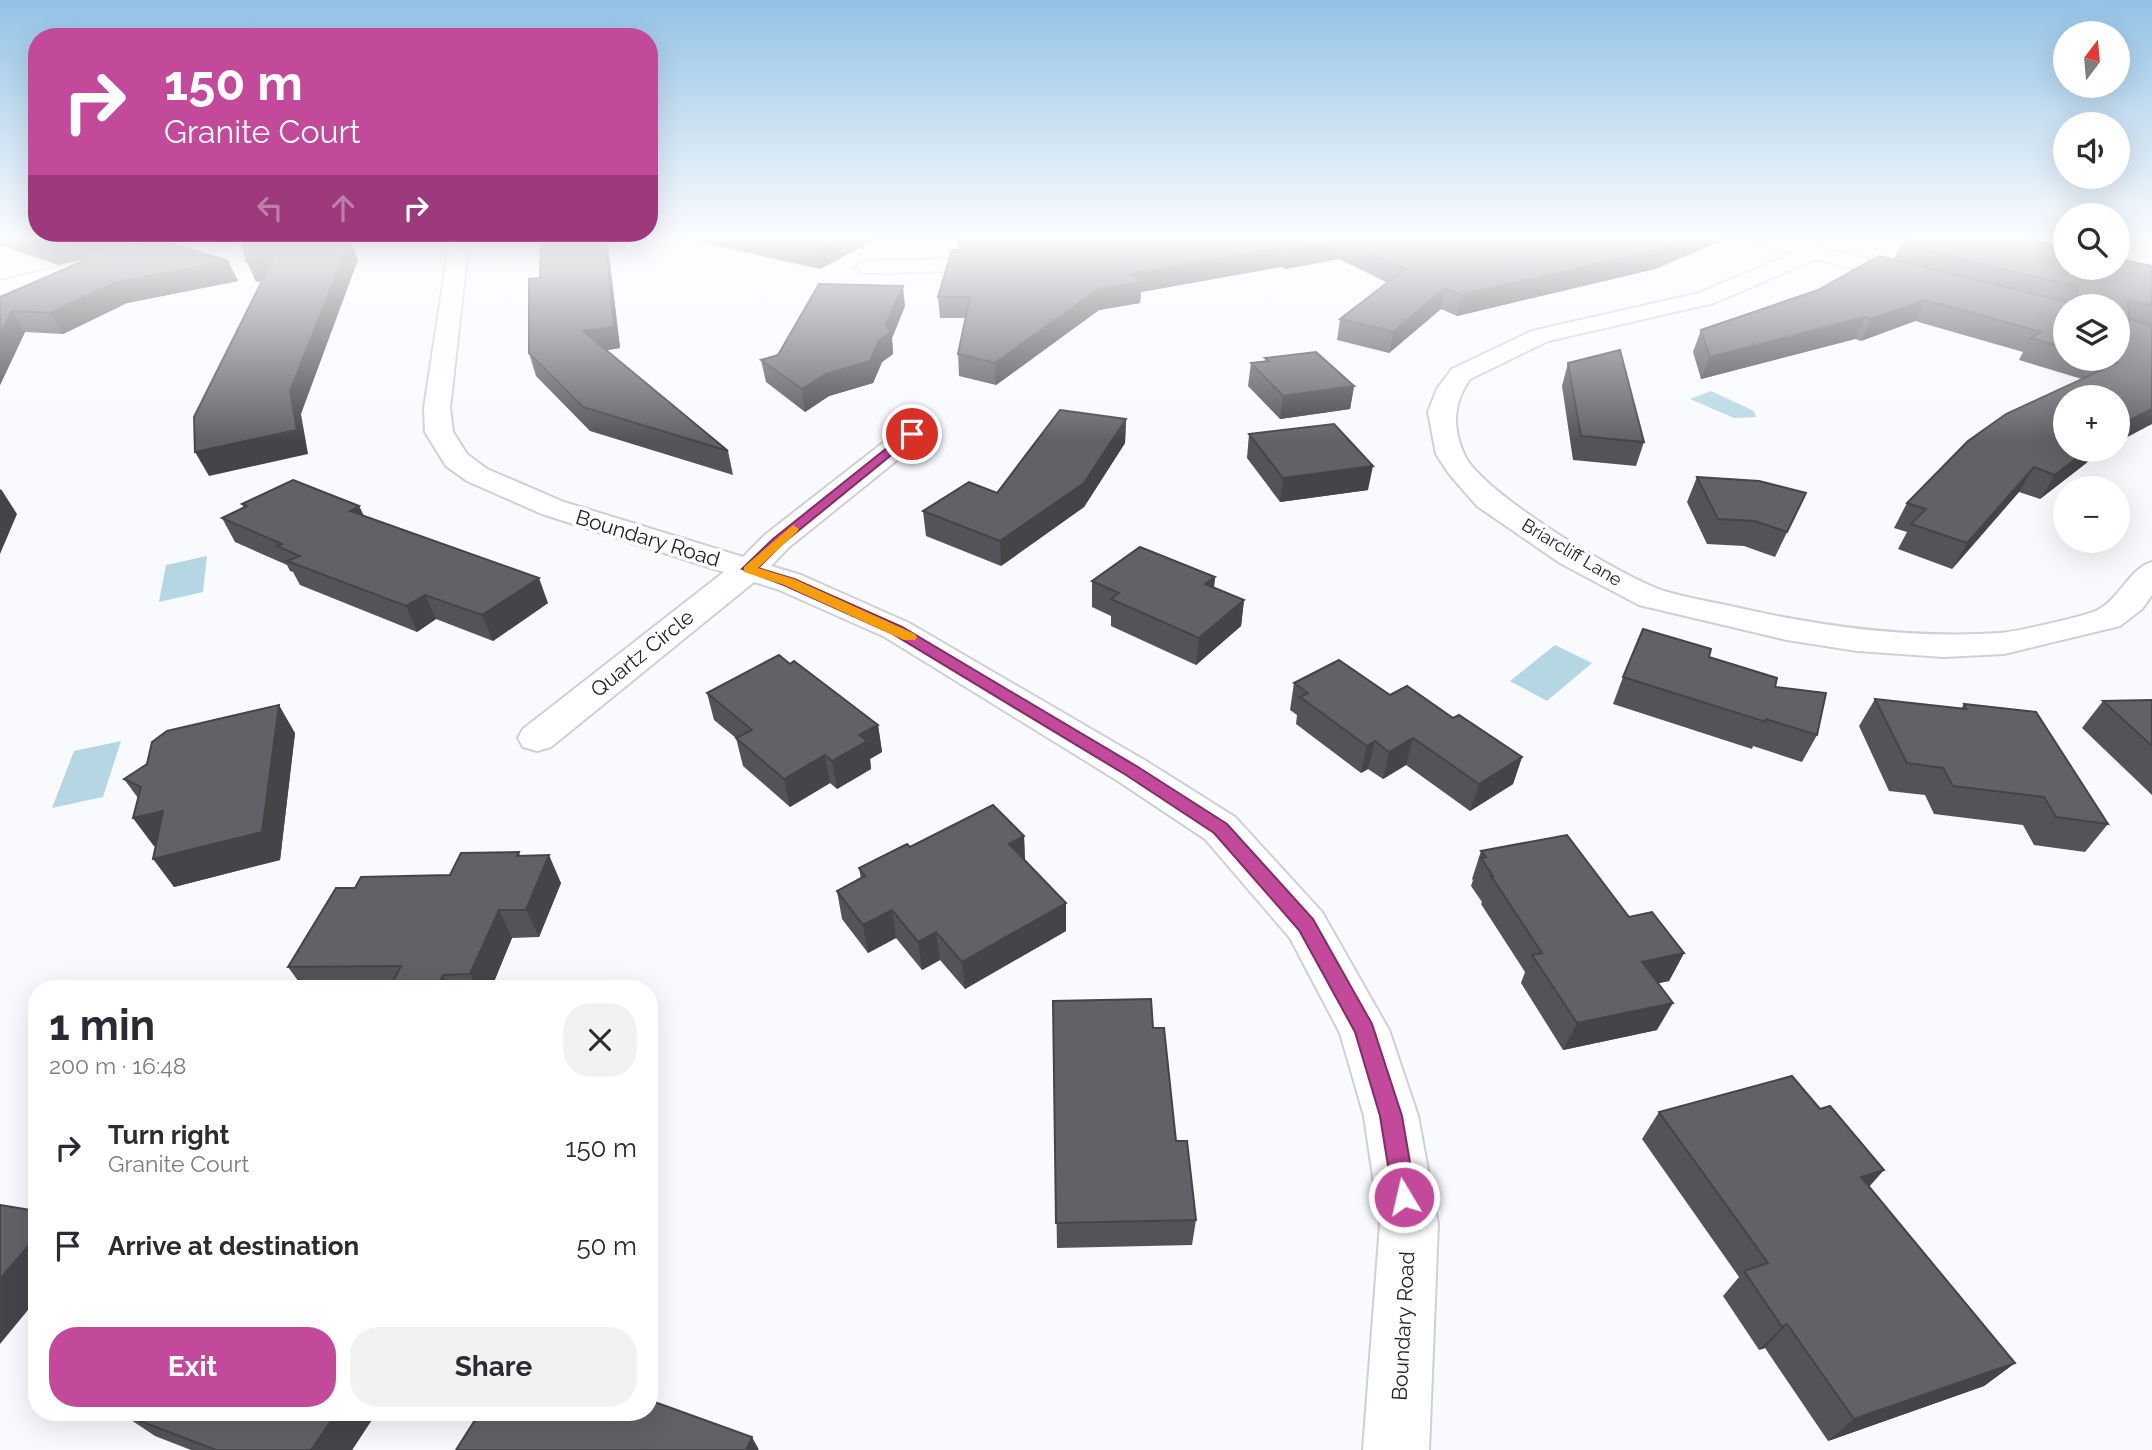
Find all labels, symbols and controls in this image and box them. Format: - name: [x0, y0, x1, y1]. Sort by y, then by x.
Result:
- north arrow: [2053, 21, 2130, 98]
- map controls: [2053, 21, 2130, 553]
- text: 150 m: [164, 54, 303, 111]
- icon: right: [49, 56, 140, 147]
- button: sound: [2053, 112, 2130, 189]
- text: Granite Court: [164, 113, 361, 150]
- icon: left: [251, 189, 289, 227]
- icon: ahead: [324, 189, 362, 227]
- icon: right: [397, 189, 435, 227]
- button: search: [2053, 203, 2130, 280]
- button: layers: [2053, 294, 2130, 371]
- button: +: [2053, 385, 2130, 462]
- pin: [882, 404, 942, 464]
- icon: arrive: [893, 415, 931, 453]
- button: −: [2053, 476, 2130, 553]
- street label: Boundary Road: [573, 504, 723, 572]
- street label: Briarcliff Lane: [1518, 514, 1626, 590]
- street label: Quartz Circle: [585, 604, 699, 702]
- text: 1 min: [49, 1001, 155, 1050]
- button: close: [563, 1003, 637, 1077]
- text: 200 m · 16:48: [49, 1052, 186, 1079]
- text: Turn right: [108, 1120, 229, 1150]
- icon: right: [49, 1129, 87, 1167]
- text: 150 m: [565, 1133, 637, 1163]
- text: Granite Court: [108, 1150, 249, 1177]
- position arrow: [1367, 1160, 1441, 1234]
- icon: arrive: [49, 1227, 87, 1265]
- text: Arrive at destination: [108, 1231, 359, 1261]
- text: 50 m: [576, 1231, 637, 1261]
- street label: Boundary Road: [1387, 1251, 1419, 1401]
- button: Exit: [49, 1327, 336, 1407]
- button: Share: [350, 1327, 637, 1407]

